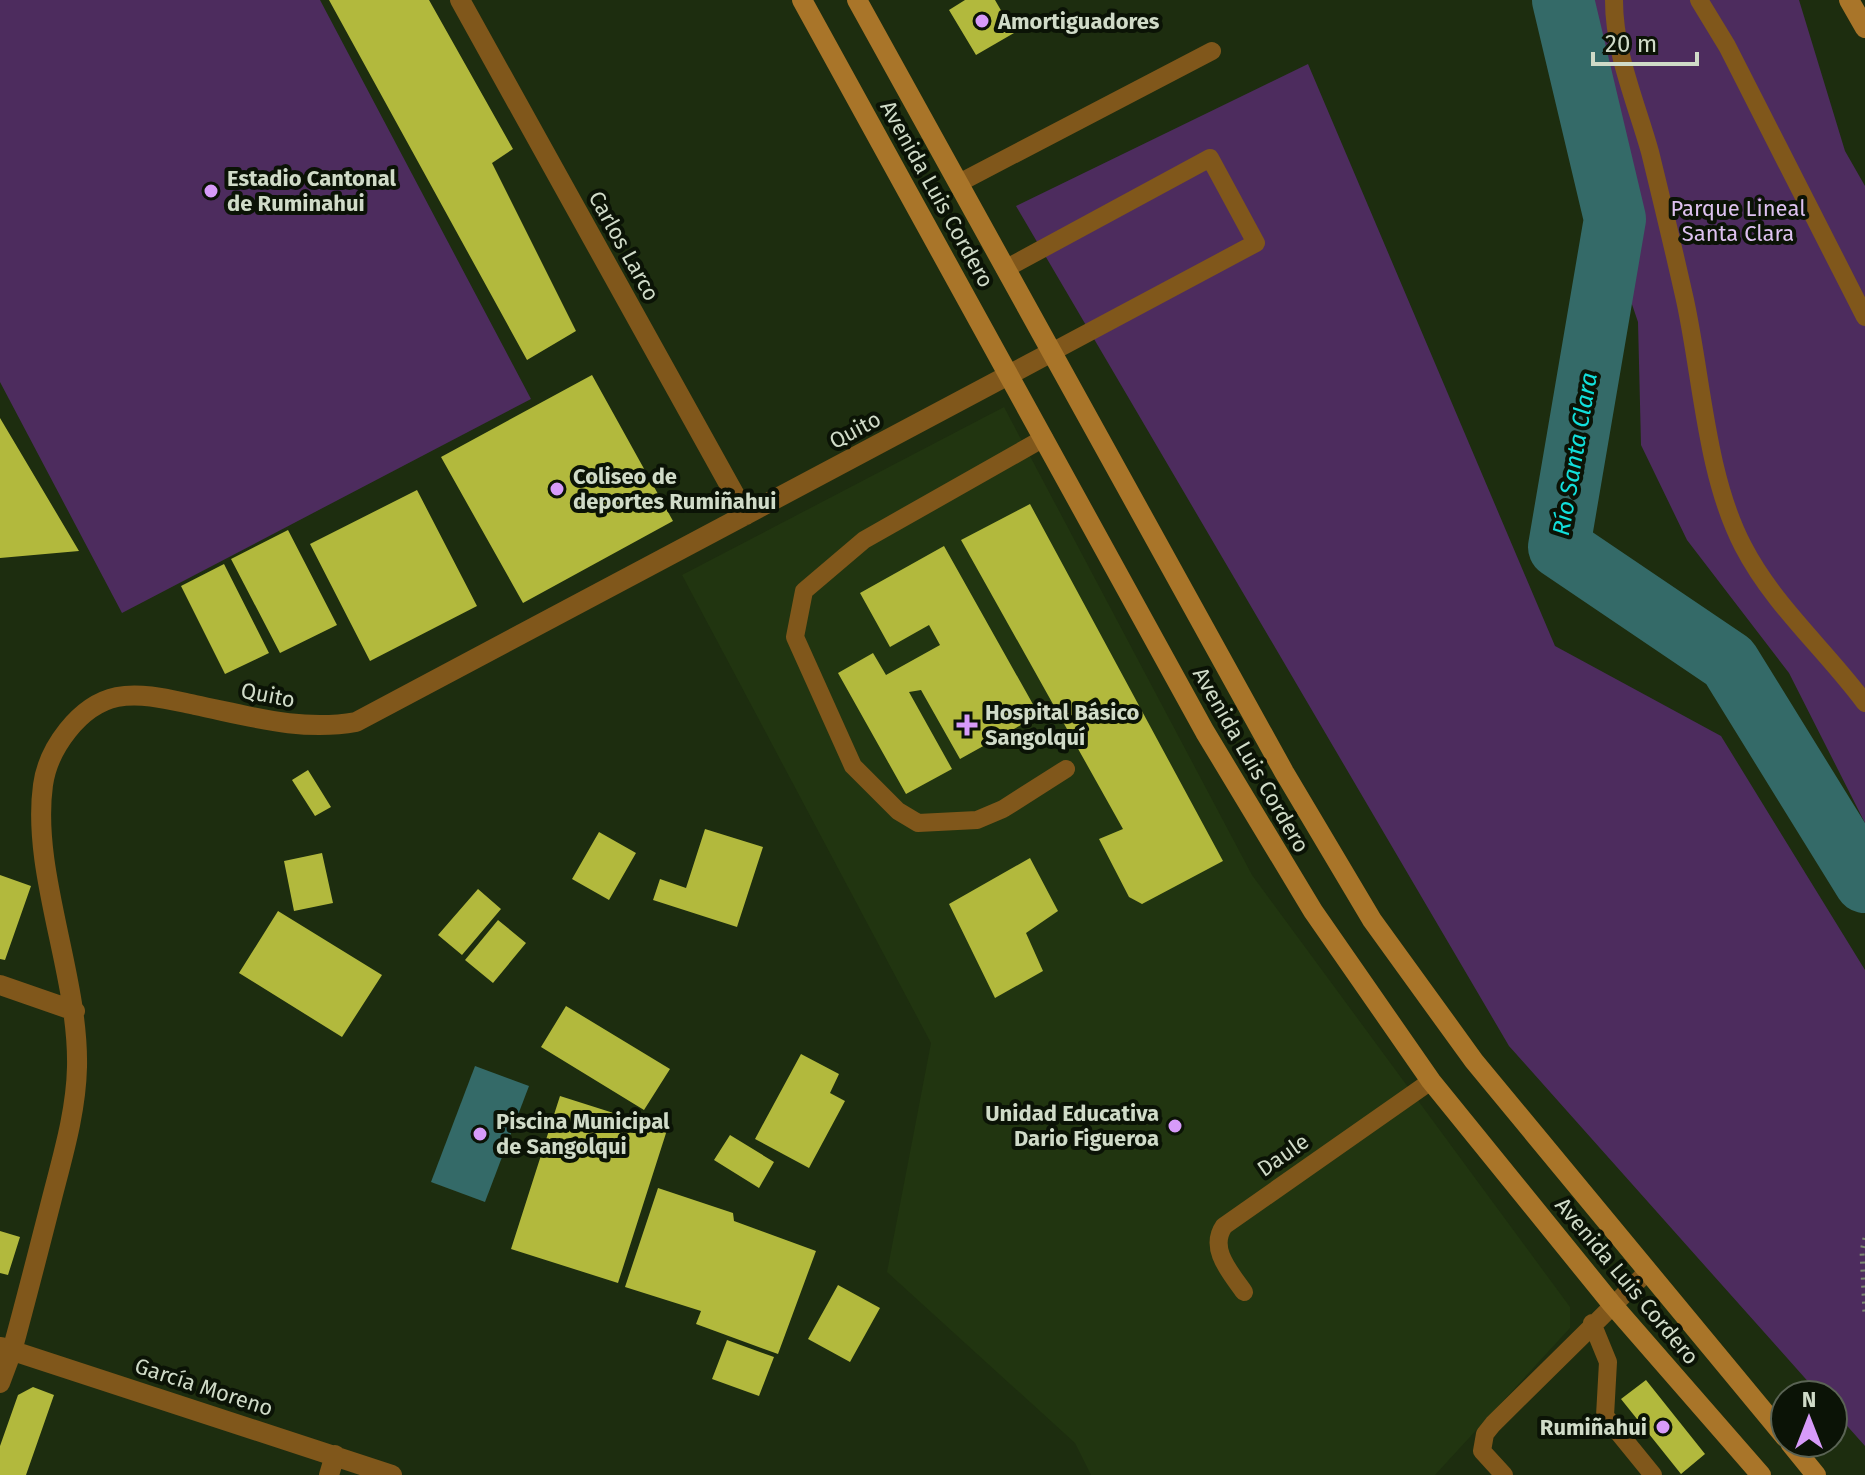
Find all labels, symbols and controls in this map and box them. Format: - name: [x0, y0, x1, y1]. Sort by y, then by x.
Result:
- place label: Amortiguadores: [997, 8, 1160, 35]
- marker: Amortiguadores: [973, 12, 991, 30]
- scale bar: [1593, 16, 1697, 66]
- text: 20 m: [1605, 30, 1657, 58]
- street label: Avenida Luis Cordero: [874, 96, 1000, 292]
- place label: Estadio Cantonal de Ruminahui: [227, 165, 396, 217]
- marker: Estadio Cantonal de Ruminahui: [202, 182, 220, 200]
- street label: Carlos Larco: [583, 186, 665, 306]
- park label: Parque Lineal Santa Clara: [1670, 195, 1806, 247]
- water label: Río Santa Clara: [1547, 370, 1603, 538]
- street label: Quito: [825, 405, 885, 455]
- place label: Coliseo de deportes Rumiñahui: [573, 463, 776, 515]
- marker: Coliseo de deportes Rumiñahui: [548, 480, 566, 498]
- street label: Avenida Luis Cordero: [1187, 663, 1315, 857]
- street label: Quito: [239, 677, 297, 713]
- place label: Hospital Básico Sangolquí: [985, 699, 1140, 751]
- marker: Hospital Básico Sangolquí: [956, 714, 978, 736]
- place label: Unidad Educativa Dario Figueroa: [985, 1100, 1159, 1152]
- place label: Piscina Municipal de Sangolqui: [496, 1108, 670, 1160]
- marker: Unidad Educativa Dario Figueroa: [1166, 1117, 1184, 1135]
- marker: Piscina Municipal de Sangolqui: [471, 1125, 489, 1143]
- street label: Daule: [1252, 1128, 1314, 1182]
- street label: Avenida Luis Cordero: [1549, 1192, 1705, 1370]
- street label: García Moreno: [131, 1352, 277, 1422]
- north arrow: [1769, 1379, 1849, 1459]
- text: N: [1802, 1386, 1816, 1413]
- place label: Rumiñahui: [1540, 1414, 1647, 1441]
- marker: Rumiñahui: [1654, 1418, 1672, 1436]

